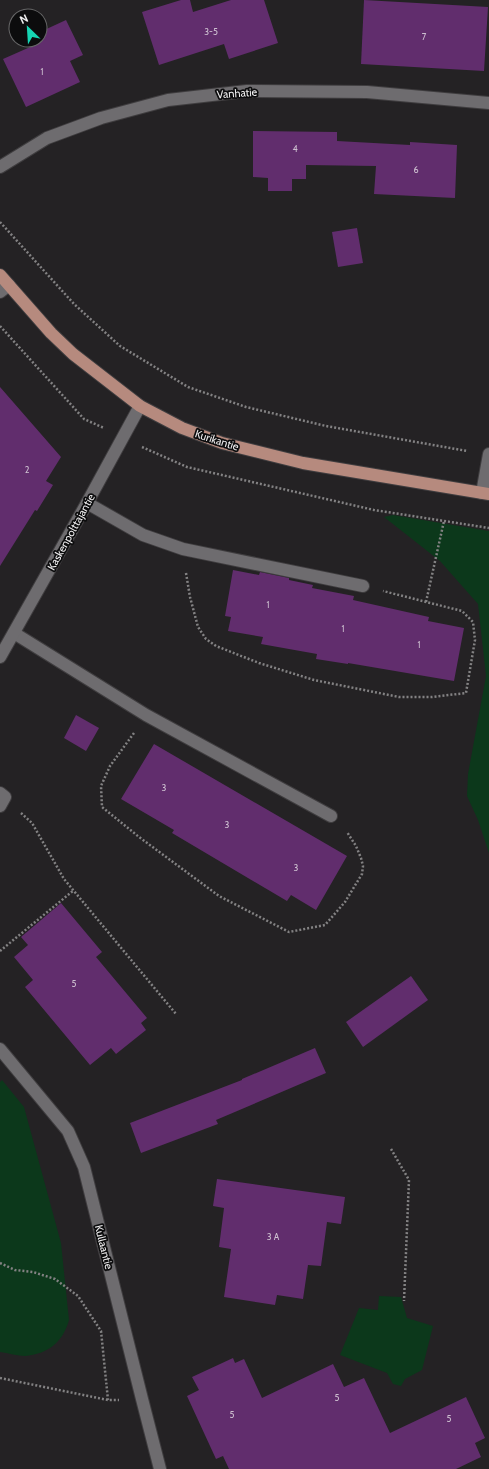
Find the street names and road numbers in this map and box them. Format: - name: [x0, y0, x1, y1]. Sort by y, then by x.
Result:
- street label: Vanhatie: [216, 85, 258, 101]
- street label: Kurikantie: [193, 426, 241, 454]
- street label: Kaskenpolttajantie: [44, 491, 98, 573]
- street label: Kullaantie: [92, 1223, 116, 1271]

